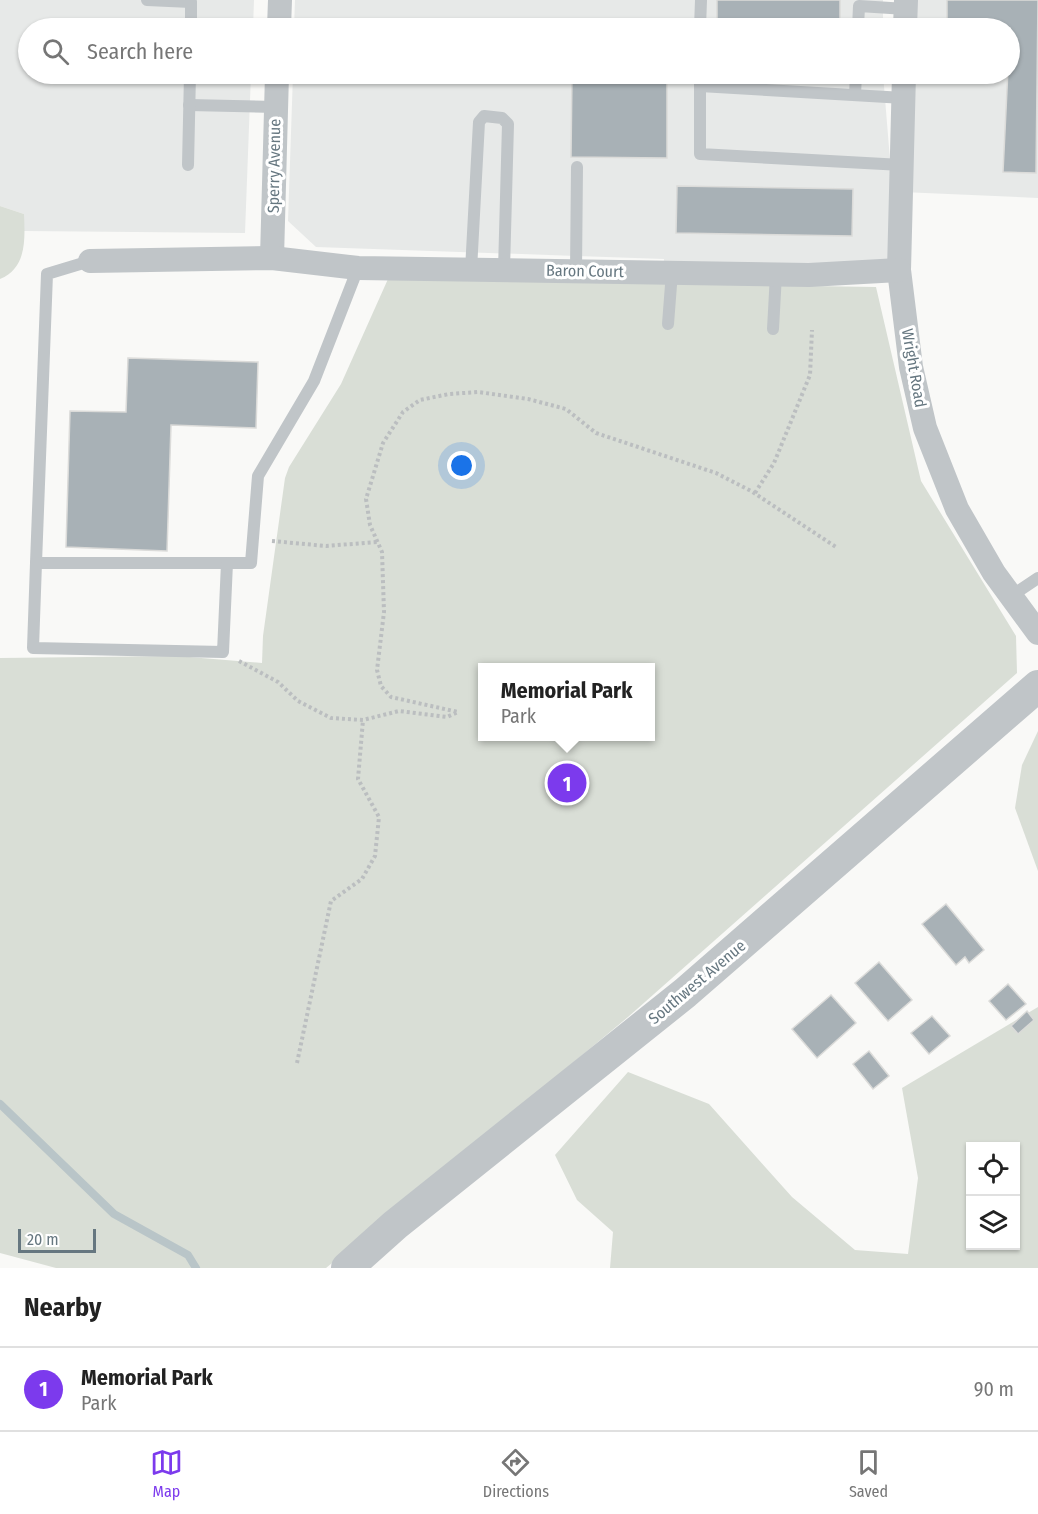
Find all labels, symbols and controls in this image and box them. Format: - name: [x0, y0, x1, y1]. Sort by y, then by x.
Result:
- search box: [18, 18, 1020, 84]
- icon: search: [39, 35, 72, 68]
- text: Search here: [87, 38, 193, 65]
- street label: Sperry Avenue: [264, 118, 284, 213]
- street label: Baron Court: [546, 261, 625, 281]
- street label: Wright Road: [898, 327, 930, 409]
- your location: [447, 451, 476, 480]
- popup: [478, 663, 655, 741]
- text: Memorial Park: [501, 677, 632, 704]
- text: Park: [501, 704, 536, 728]
- pin: 1: [548, 760, 586, 806]
- street label: Southwest Avenue: [645, 936, 749, 1028]
- map controls: [966, 1142, 1020, 1250]
- button: locate: [966, 1142, 1020, 1196]
- button: layers: [966, 1196, 1020, 1250]
- scale bar: [18, 1226, 96, 1254]
- text: 20 m: [27, 1230, 58, 1249]
- text: Nearby: [24, 1292, 101, 1323]
- text: Memorial Park: [81, 1364, 213, 1391]
- text: 1: [39, 1377, 48, 1401]
- text: 90 m: [974, 1377, 1014, 1401]
- text: Park: [81, 1391, 117, 1415]
- tab: Map: [150, 1446, 183, 1501]
- tab: Directions: [483, 1446, 549, 1501]
- tab: Saved: [849, 1446, 888, 1501]

